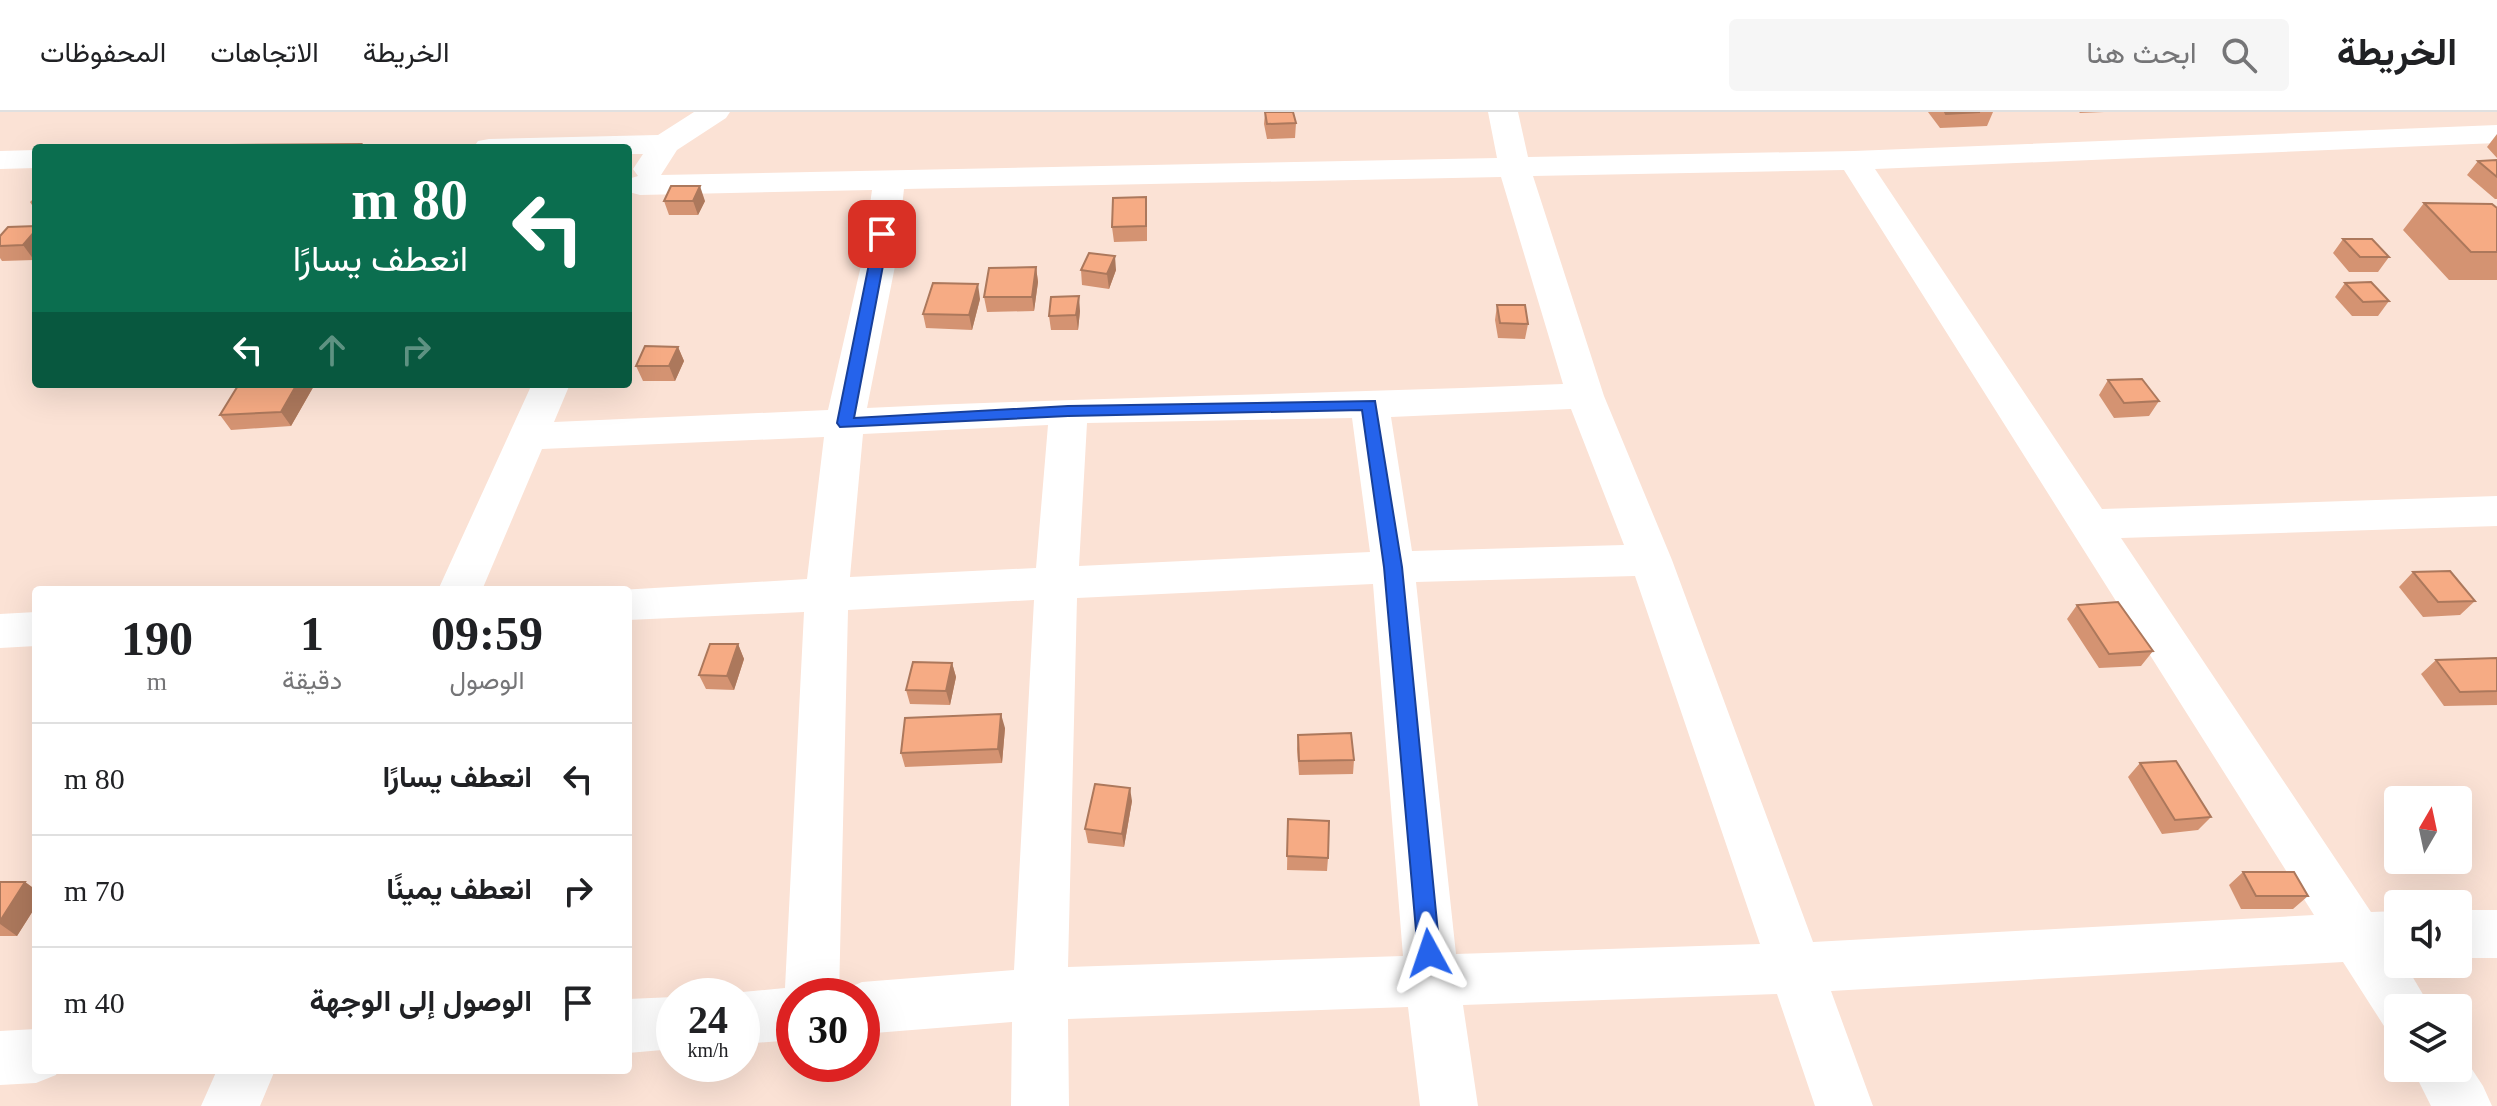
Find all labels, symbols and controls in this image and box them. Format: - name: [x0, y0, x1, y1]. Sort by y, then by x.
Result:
- search box: [1729, 19, 2289, 91]
- text: الخريطة: [2337, 31, 2457, 73]
- icon: search: [2217, 33, 2261, 77]
- text: ابحث هنا: [2086, 36, 2197, 69]
- text: المحفوظات: [40, 37, 166, 68]
- text: الاتجاهات: [210, 37, 319, 68]
- text: الخريطة: [363, 37, 449, 68]
- text: 80 m: [351, 169, 468, 231]
- icon: left: [496, 176, 600, 280]
- pin: [848, 200, 916, 268]
- icon: arrive: [860, 212, 904, 256]
- text: انعطف يسارًا: [293, 239, 468, 279]
- icon: left: [226, 328, 270, 372]
- icon: ahead: [310, 328, 354, 372]
- icon: right: [394, 328, 438, 372]
- text: 1: [300, 607, 324, 660]
- text: 09:59: [431, 607, 543, 660]
- text: 190: [121, 612, 193, 665]
- text: دقيقة: [282, 666, 342, 695]
- text: الوصول: [450, 666, 525, 695]
- text: m: [147, 667, 167, 696]
- icon: left: [556, 757, 600, 801]
- text: انعطف يسارًا: [383, 760, 532, 793]
- text: 80 m: [64, 762, 125, 795]
- north arrow: [2384, 786, 2472, 874]
- map controls: [2384, 786, 2472, 1082]
- icon: right: [556, 869, 600, 913]
- text: انعطف يمينًا: [386, 872, 532, 905]
- text: 70 m: [64, 874, 125, 907]
- button: sound: [2384, 890, 2472, 978]
- position arrow: [1387, 911, 1471, 995]
- speed limit sign: 30: [776, 978, 880, 1082]
- icon: arrive: [556, 981, 600, 1025]
- text: الوصول إلى الوجهة: [310, 984, 532, 1017]
- text: 40 m: [64, 986, 125, 1019]
- button: layers: [2384, 994, 2472, 1082]
- text: 24: [688, 997, 728, 1042]
- text: km/h: [687, 1039, 729, 1061]

